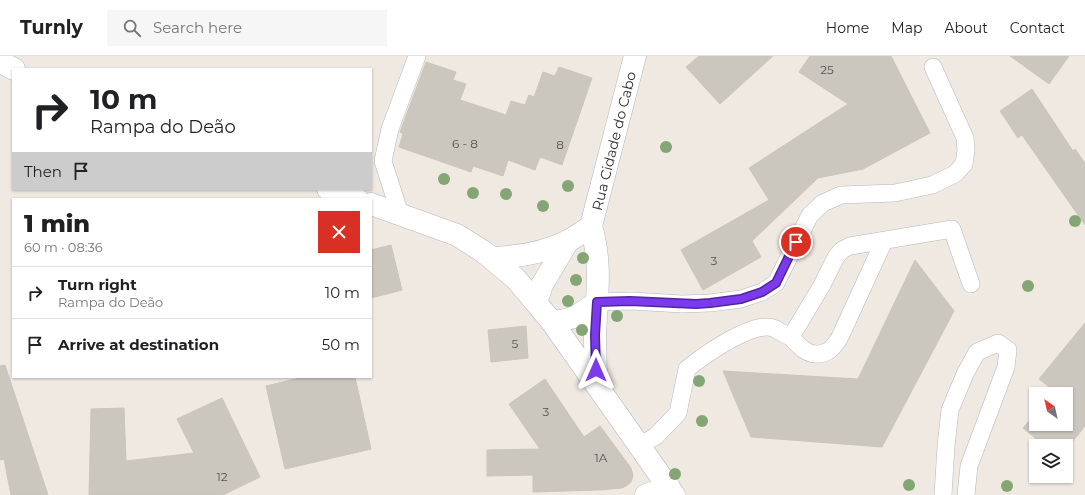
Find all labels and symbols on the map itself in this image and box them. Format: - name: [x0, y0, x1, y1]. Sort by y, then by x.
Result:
- house number: 25: [820, 62, 834, 77]
- street label: Rua Cidade do Cabo: [588, 69, 640, 212]
- house number: 6 - 8: [452, 136, 478, 151]
- house number: 8: [556, 137, 564, 152]
- pin: [779, 225, 813, 259]
- house number: 3: [711, 253, 718, 268]
- house number: 5: [512, 336, 519, 351]
- position arrow: [575, 349, 617, 391]
- north arrow: [1029, 387, 1073, 431]
- house number: 3: [543, 404, 550, 419]
- house number: 1A: [595, 450, 608, 465]
- house number: 12: [216, 469, 228, 484]

